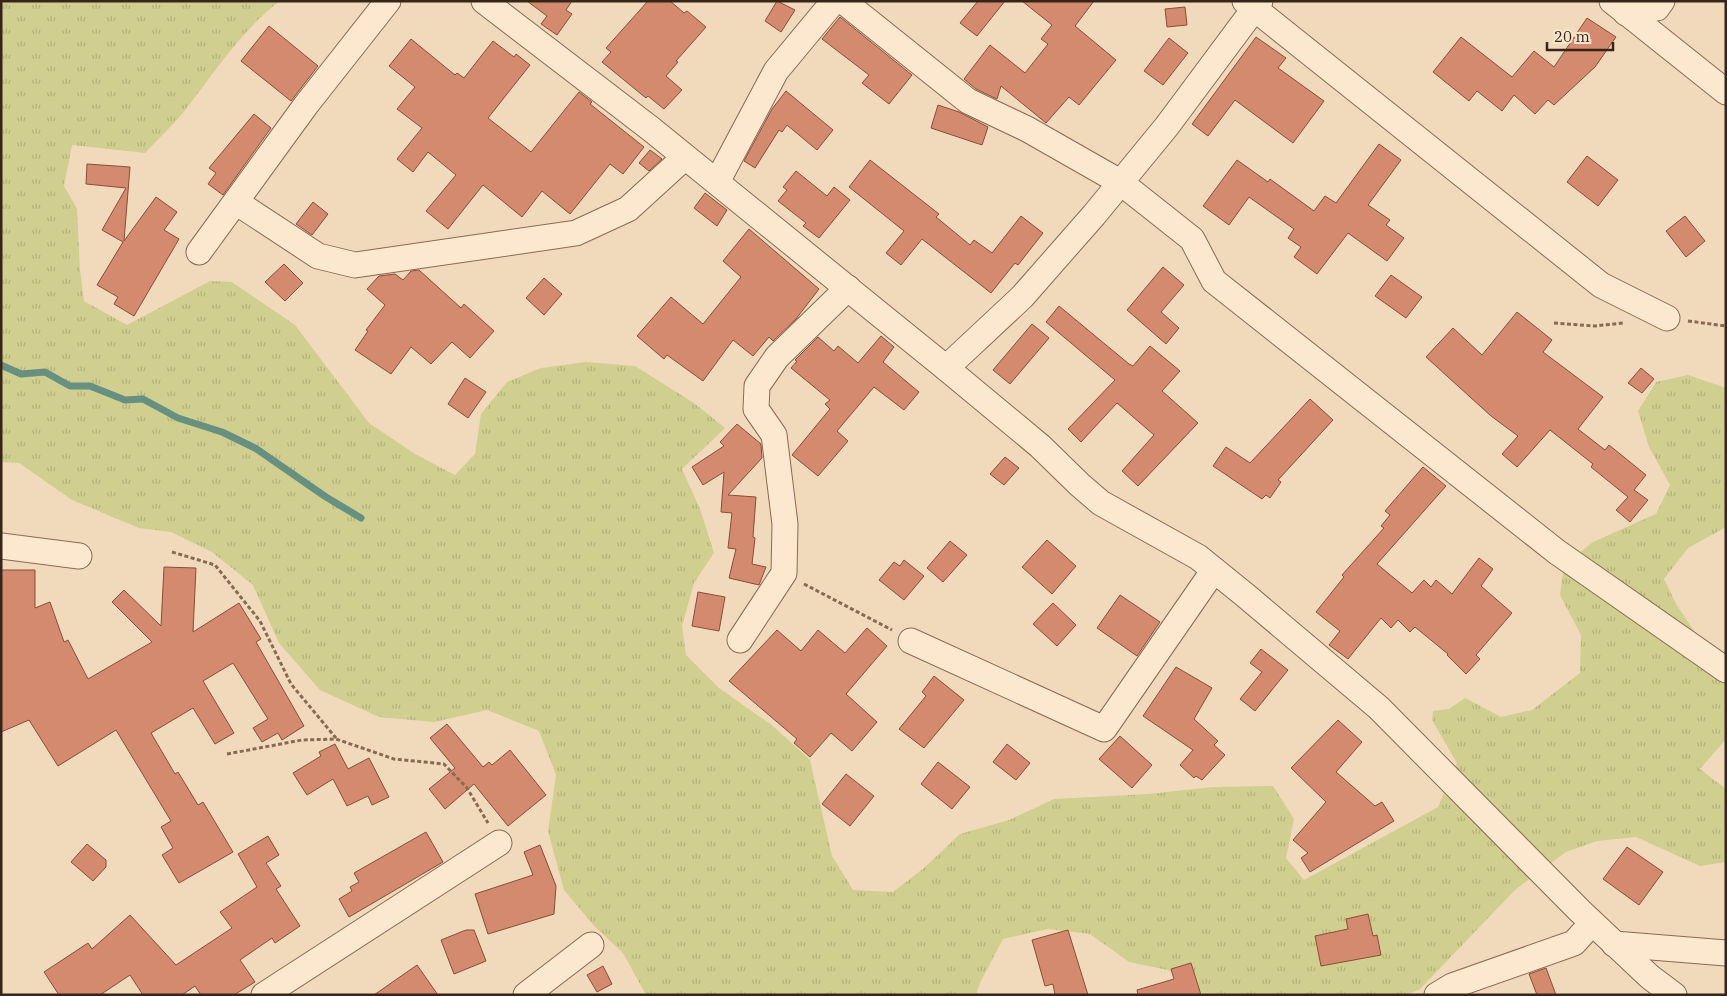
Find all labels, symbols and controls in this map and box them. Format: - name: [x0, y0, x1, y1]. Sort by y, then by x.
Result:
- scale bar: [1547, 20, 1613, 52]
- text: 20 m: [1554, 27, 1590, 46]

